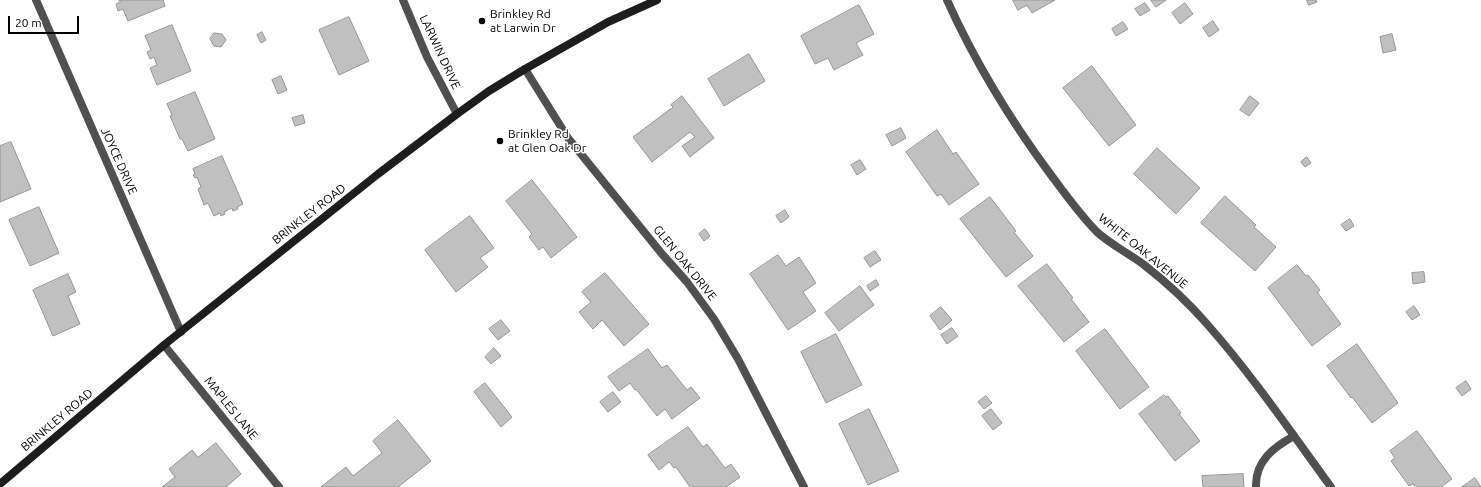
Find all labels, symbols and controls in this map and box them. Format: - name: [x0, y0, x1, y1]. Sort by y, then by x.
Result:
- place label: Brinkley Rd at Larwin Dr: [490, 7, 556, 35]
- scale bar: [10, 8, 81, 34]
- street label: LARWIN DRIVE: [416, 12, 464, 92]
- text: 20 m: [15, 16, 42, 29]
- marker: Brinkley Rd at Larwin Dr: [477, 16, 487, 26]
- street label: JOYCE DRIVE: [98, 125, 140, 197]
- place label: Brinkley Rd at Glen Oak Dr: [508, 127, 586, 155]
- marker: Brinkley Rd at Glen Oak Dr: [495, 136, 505, 146]
- street label: BRINKLEY ROAD: [269, 181, 349, 247]
- street label: WHITE OAK AVENUE: [1095, 211, 1191, 291]
- street label: GLEN OAK DRIVE: [650, 223, 720, 303]
- street label: MAPLES LANE: [201, 374, 261, 442]
- street label: BRINKLEY ROAD: [18, 386, 96, 454]

